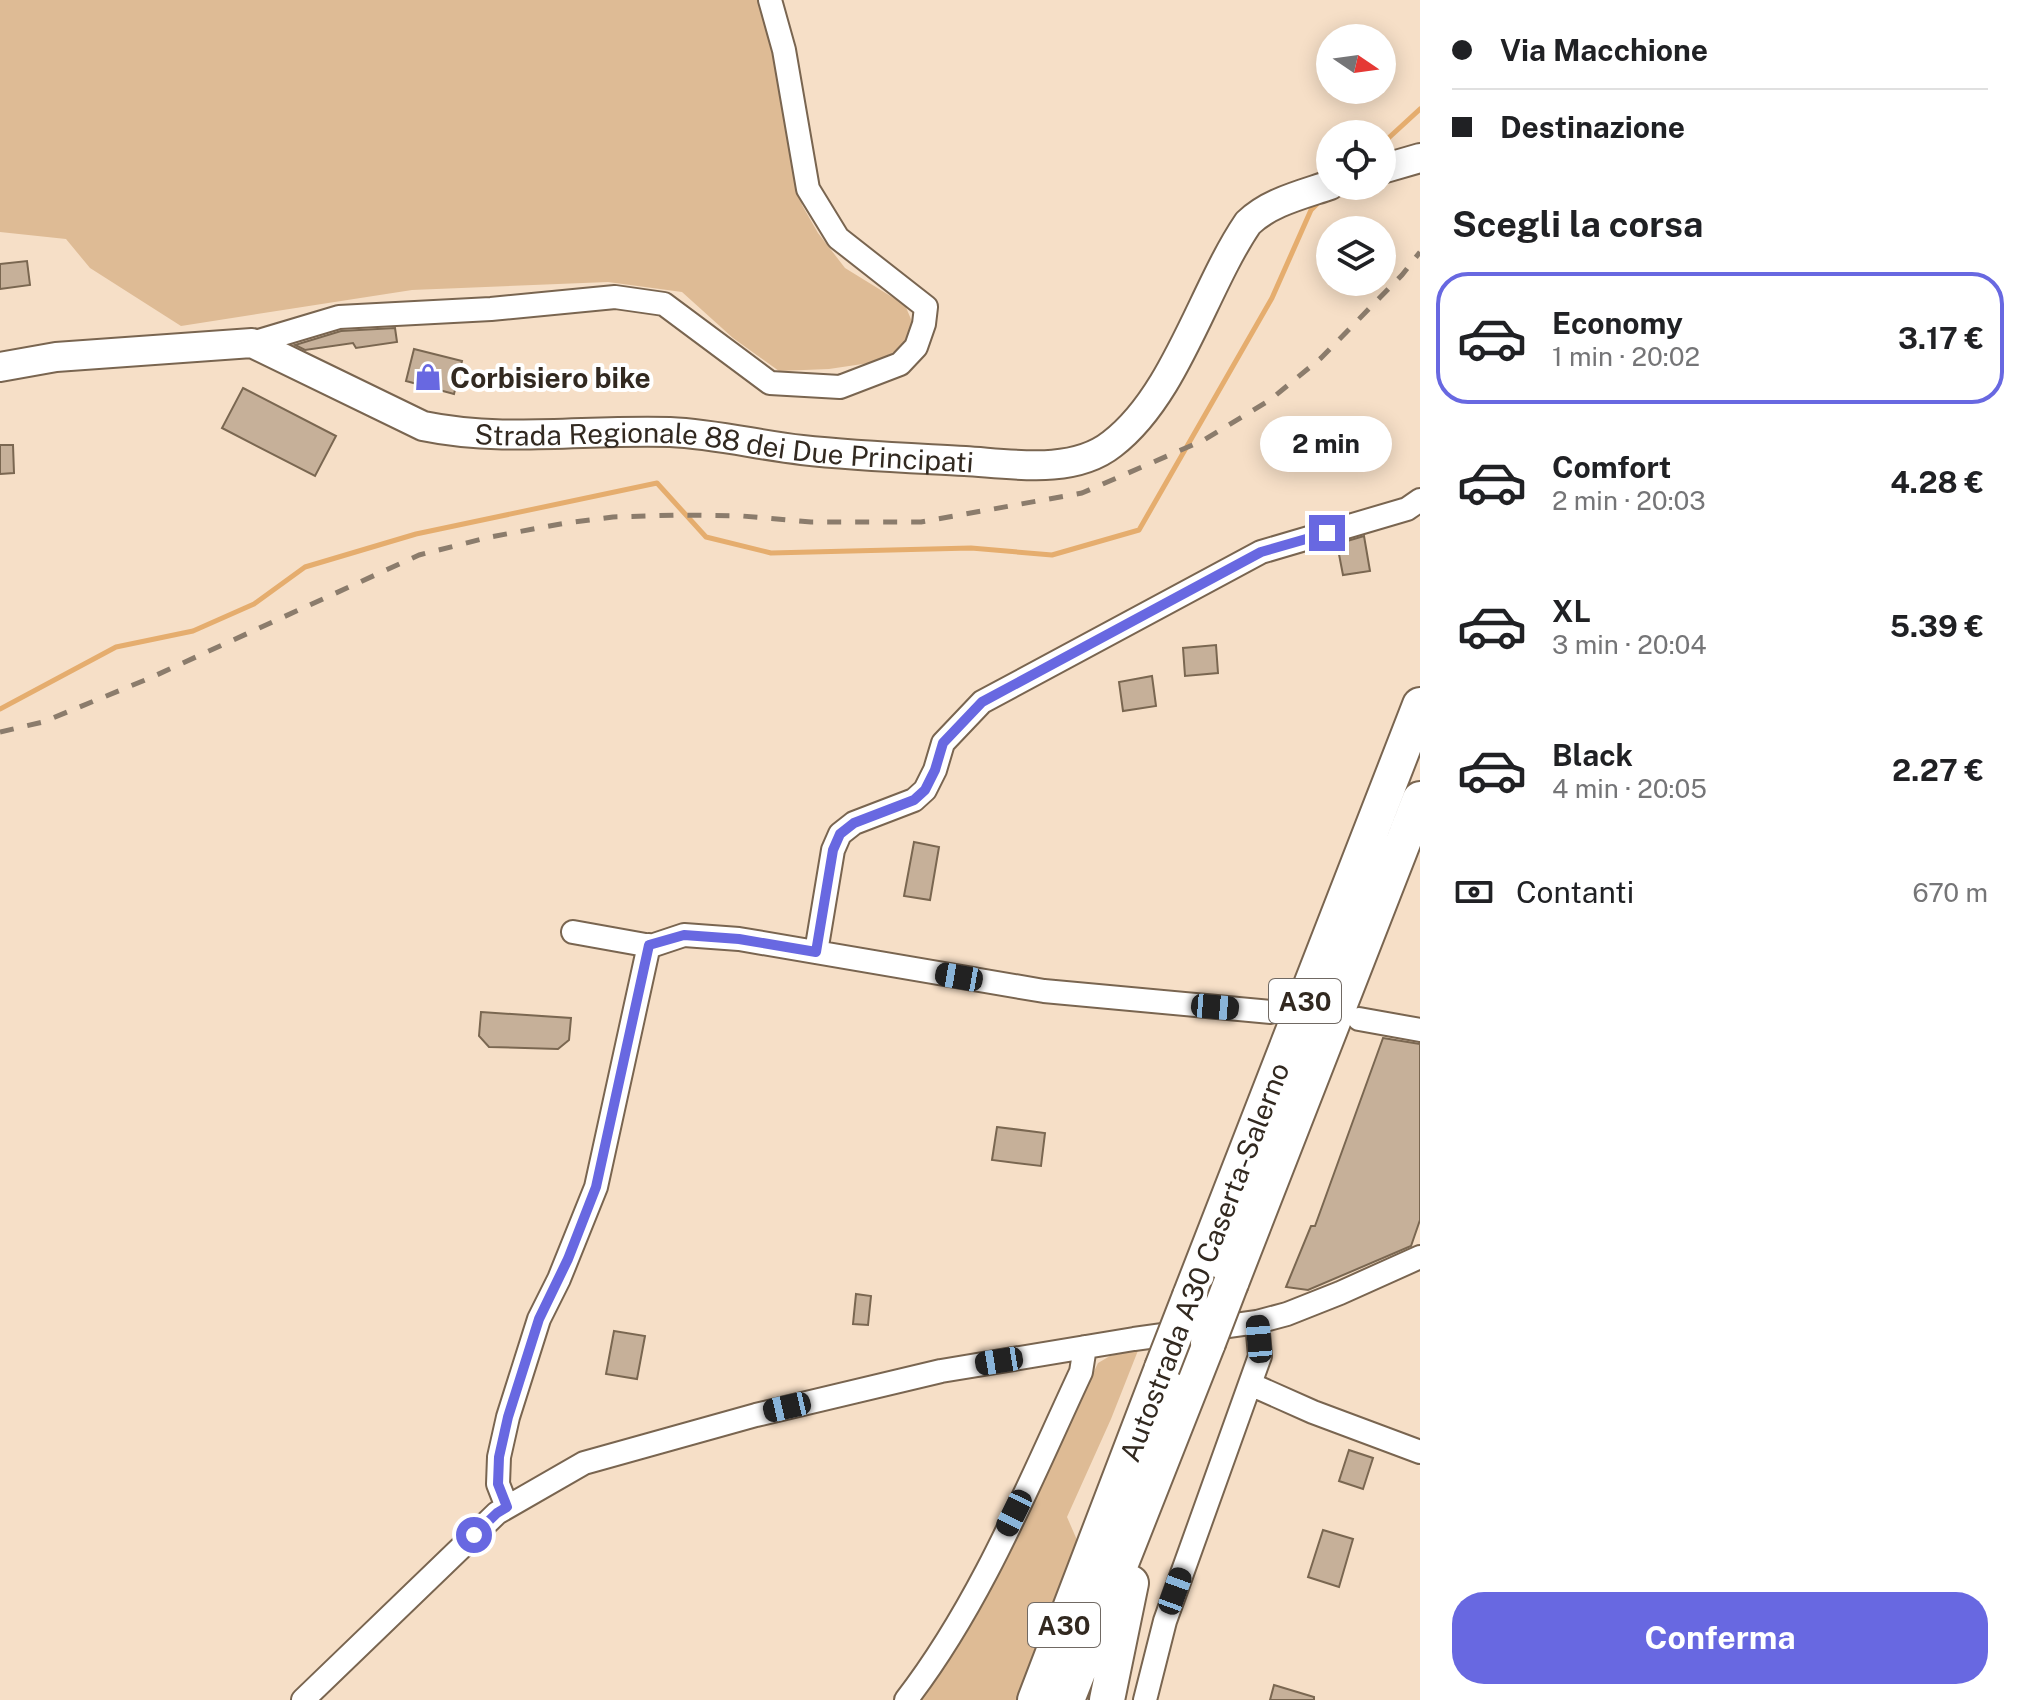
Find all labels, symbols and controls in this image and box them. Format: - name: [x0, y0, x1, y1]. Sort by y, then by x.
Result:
- north arrow: [1316, 24, 1396, 104]
- map controls: [1316, 24, 1396, 296]
- text: Via Macchione: [1500, 32, 1708, 68]
- text: Destinazione: [1500, 109, 1685, 145]
- button: locate: [1316, 120, 1396, 200]
- text: Scegli la corsa: [1452, 203, 1703, 245]
- button: layers: [1316, 216, 1396, 296]
- icon: car: [1456, 302, 1528, 374]
- text: Economy: [1552, 305, 1683, 341]
- text: 3.17 €: [1898, 320, 1984, 356]
- text: 1 min · 20:02: [1552, 341, 1700, 372]
- place label: Corbisiero bike: [450, 361, 651, 394]
- shop icon: Corbisiero bike: [413, 362, 443, 392]
- street label: Strada Regionale 88 dei Due Principati: [474, 415, 975, 478]
- callout: 2 min: [1261, 417, 1393, 473]
- text: 2 min: [1292, 428, 1360, 459]
- icon: car: [1456, 446, 1528, 518]
- text: Comfort: [1552, 449, 1671, 485]
- text: 4.28 €: [1890, 464, 1984, 500]
- text: 2 min · 20:03: [1552, 485, 1706, 516]
- route end: [1309, 515, 1345, 551]
- icon: car: [1456, 590, 1528, 662]
- text: XL: [1552, 593, 1591, 629]
- text: 5.39 €: [1890, 608, 1984, 644]
- text: 3 min · 20:04: [1552, 629, 1707, 660]
- icon: car: [1456, 734, 1528, 806]
- text: Black: [1552, 737, 1633, 773]
- text: 2.27 €: [1892, 752, 1984, 788]
- text: 4 min · 20:05: [1552, 773, 1707, 804]
- icon: cash: [1452, 870, 1496, 914]
- text: Contanti: [1516, 874, 1634, 910]
- text: 670 m: [1912, 877, 1988, 908]
- car: [933, 961, 985, 993]
- road number: A30: [1269, 979, 1341, 1023]
- car: [1190, 993, 1240, 1021]
- street label: Autostrada A30 Caserta-Salerno: [1112, 1058, 1296, 1466]
- car: [1245, 1314, 1273, 1364]
- car: [973, 1345, 1025, 1377]
- car: [761, 1390, 813, 1424]
- car: [993, 1486, 1035, 1540]
- route start: [456, 1517, 492, 1553]
- car: [1156, 1564, 1194, 1618]
- button: Conferma: [1452, 1592, 1988, 1684]
- road number: A30: [1028, 1603, 1100, 1647]

